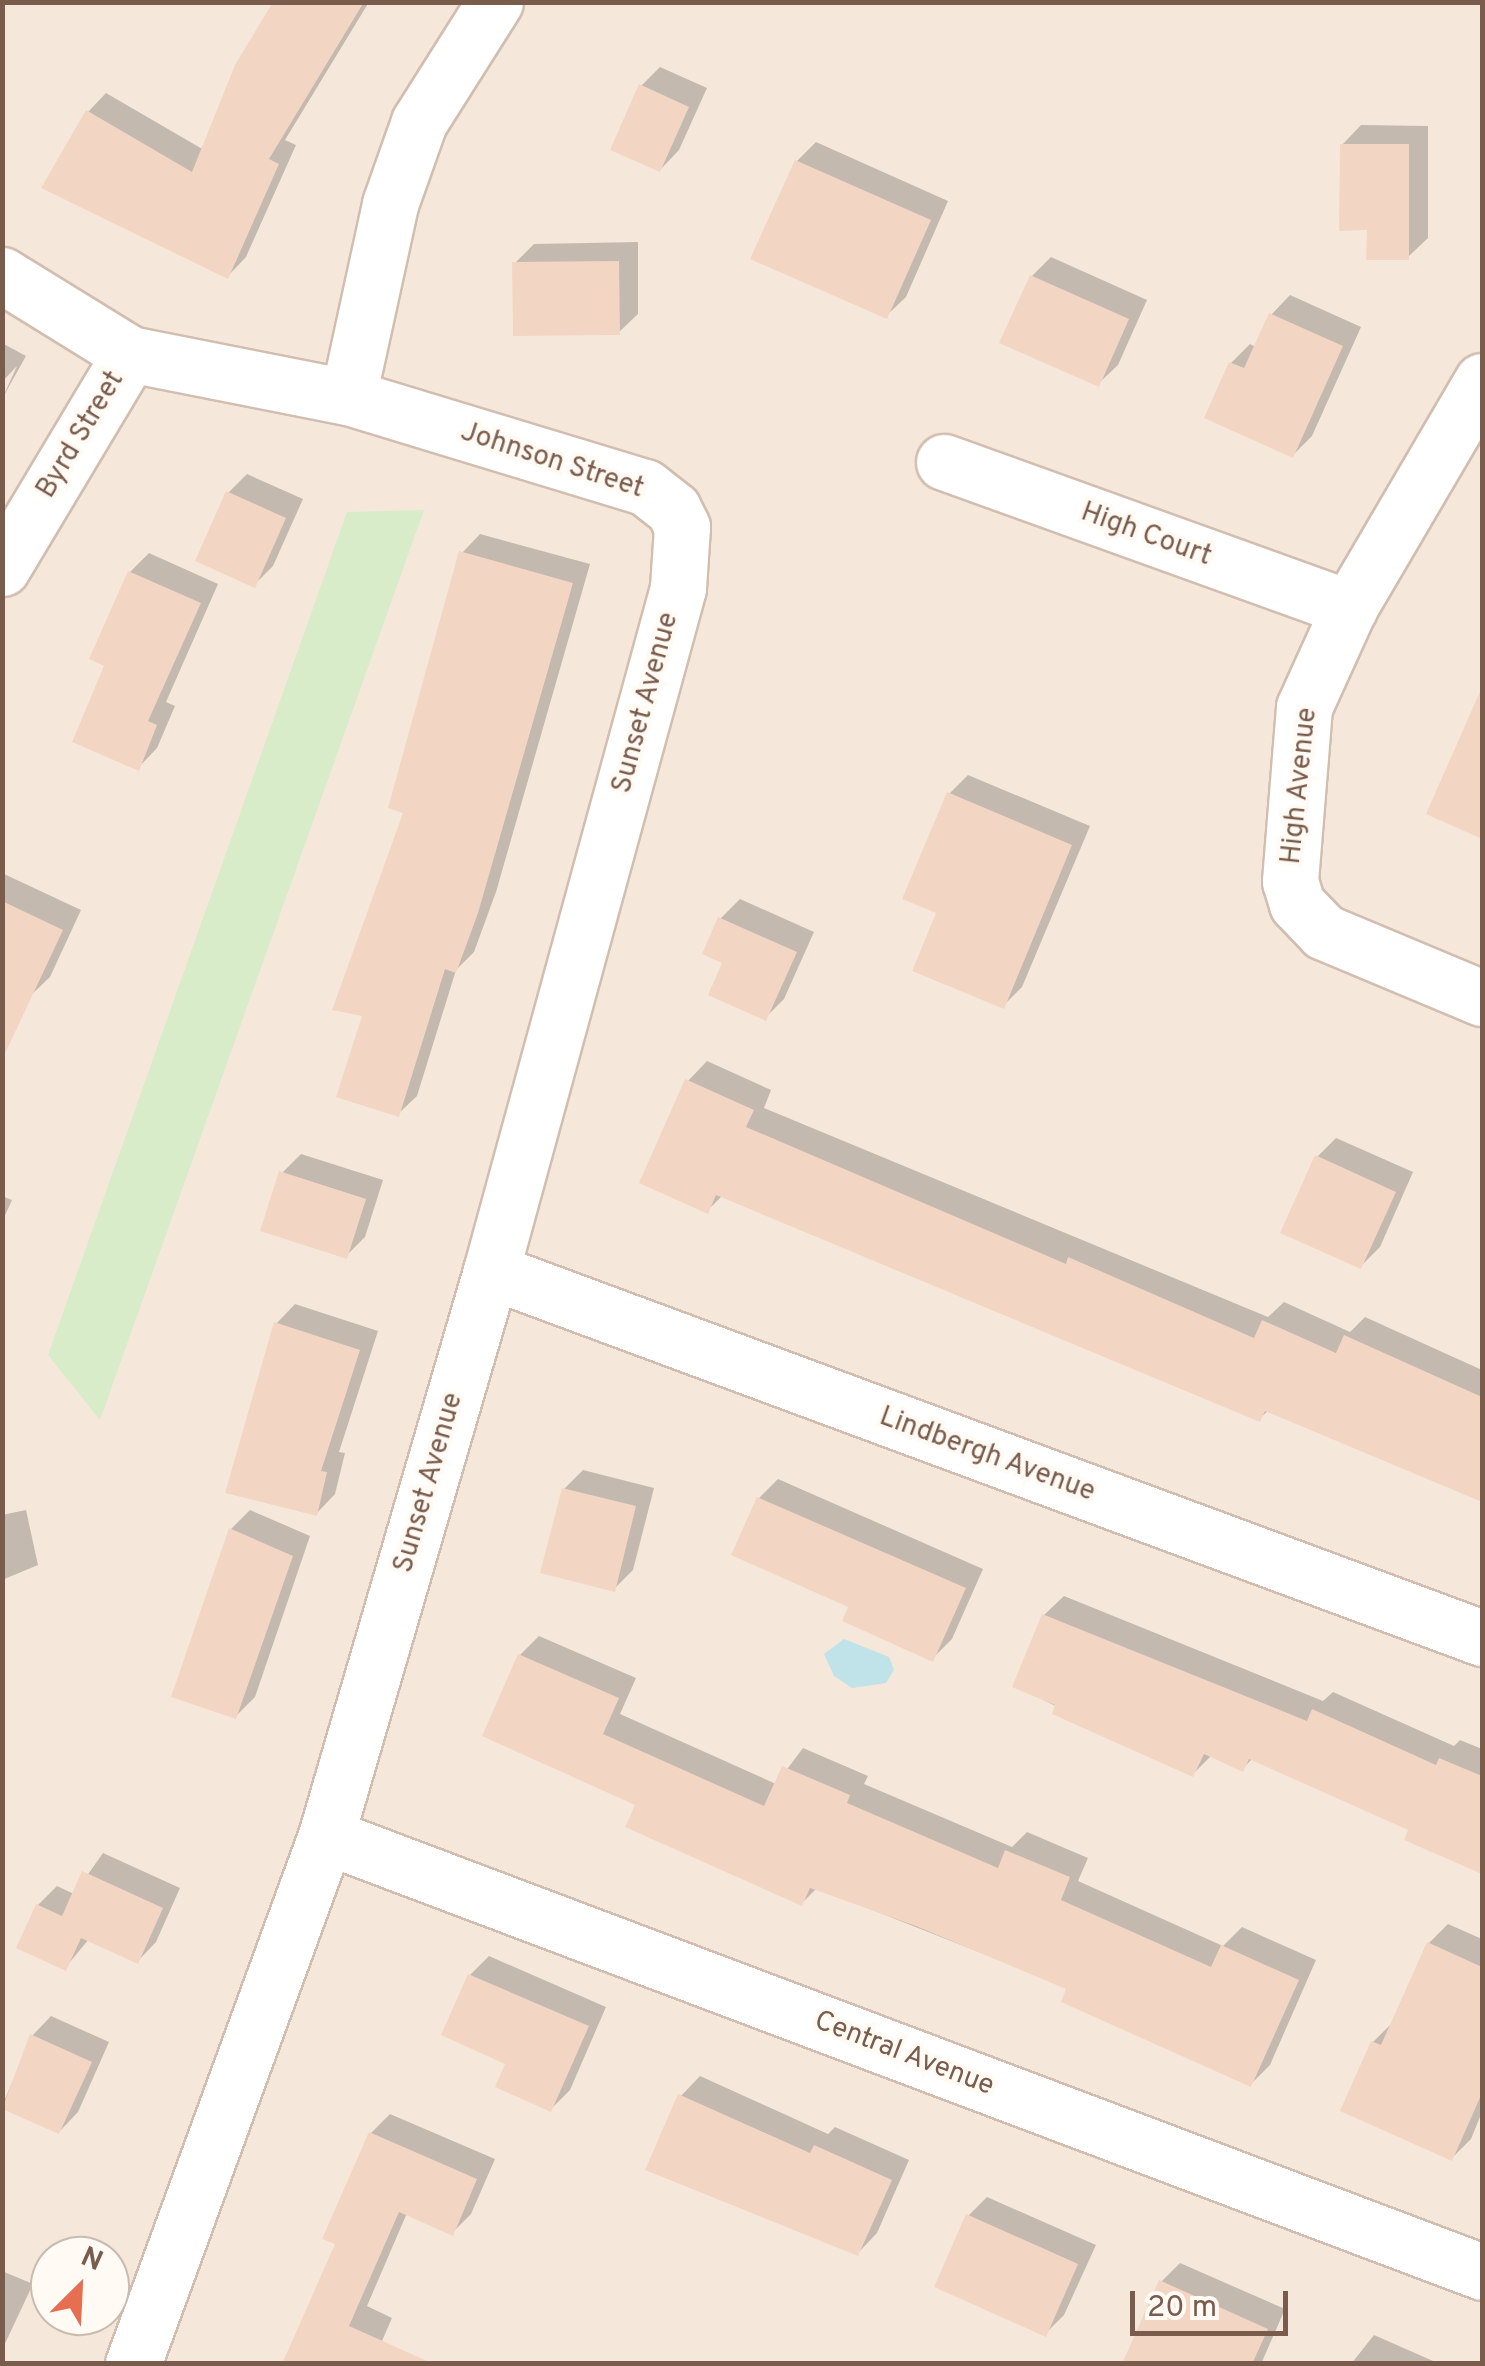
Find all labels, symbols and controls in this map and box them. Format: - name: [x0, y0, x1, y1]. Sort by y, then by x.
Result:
- street label: Byrd Street: [30, 365, 132, 505]
- street label: Johnson Street: [456, 416, 648, 506]
- street label: High Court: [1076, 496, 1216, 574]
- street label: Sunset Avenue: [606, 608, 686, 798]
- street label: High Avenue: [1275, 705, 1325, 867]
- street label: Sunset Avenue: [387, 1389, 471, 1577]
- street label: Lindbergh Avenue: [874, 1400, 1100, 1510]
- street label: Central Avenue: [809, 2004, 999, 2104]
- north arrow: [30, 2236, 130, 2336]
- text: N: [75, 2240, 108, 2281]
- scale bar: [1135, 2271, 1292, 2333]
- text: 20 m: [1147, 2290, 1217, 2327]

